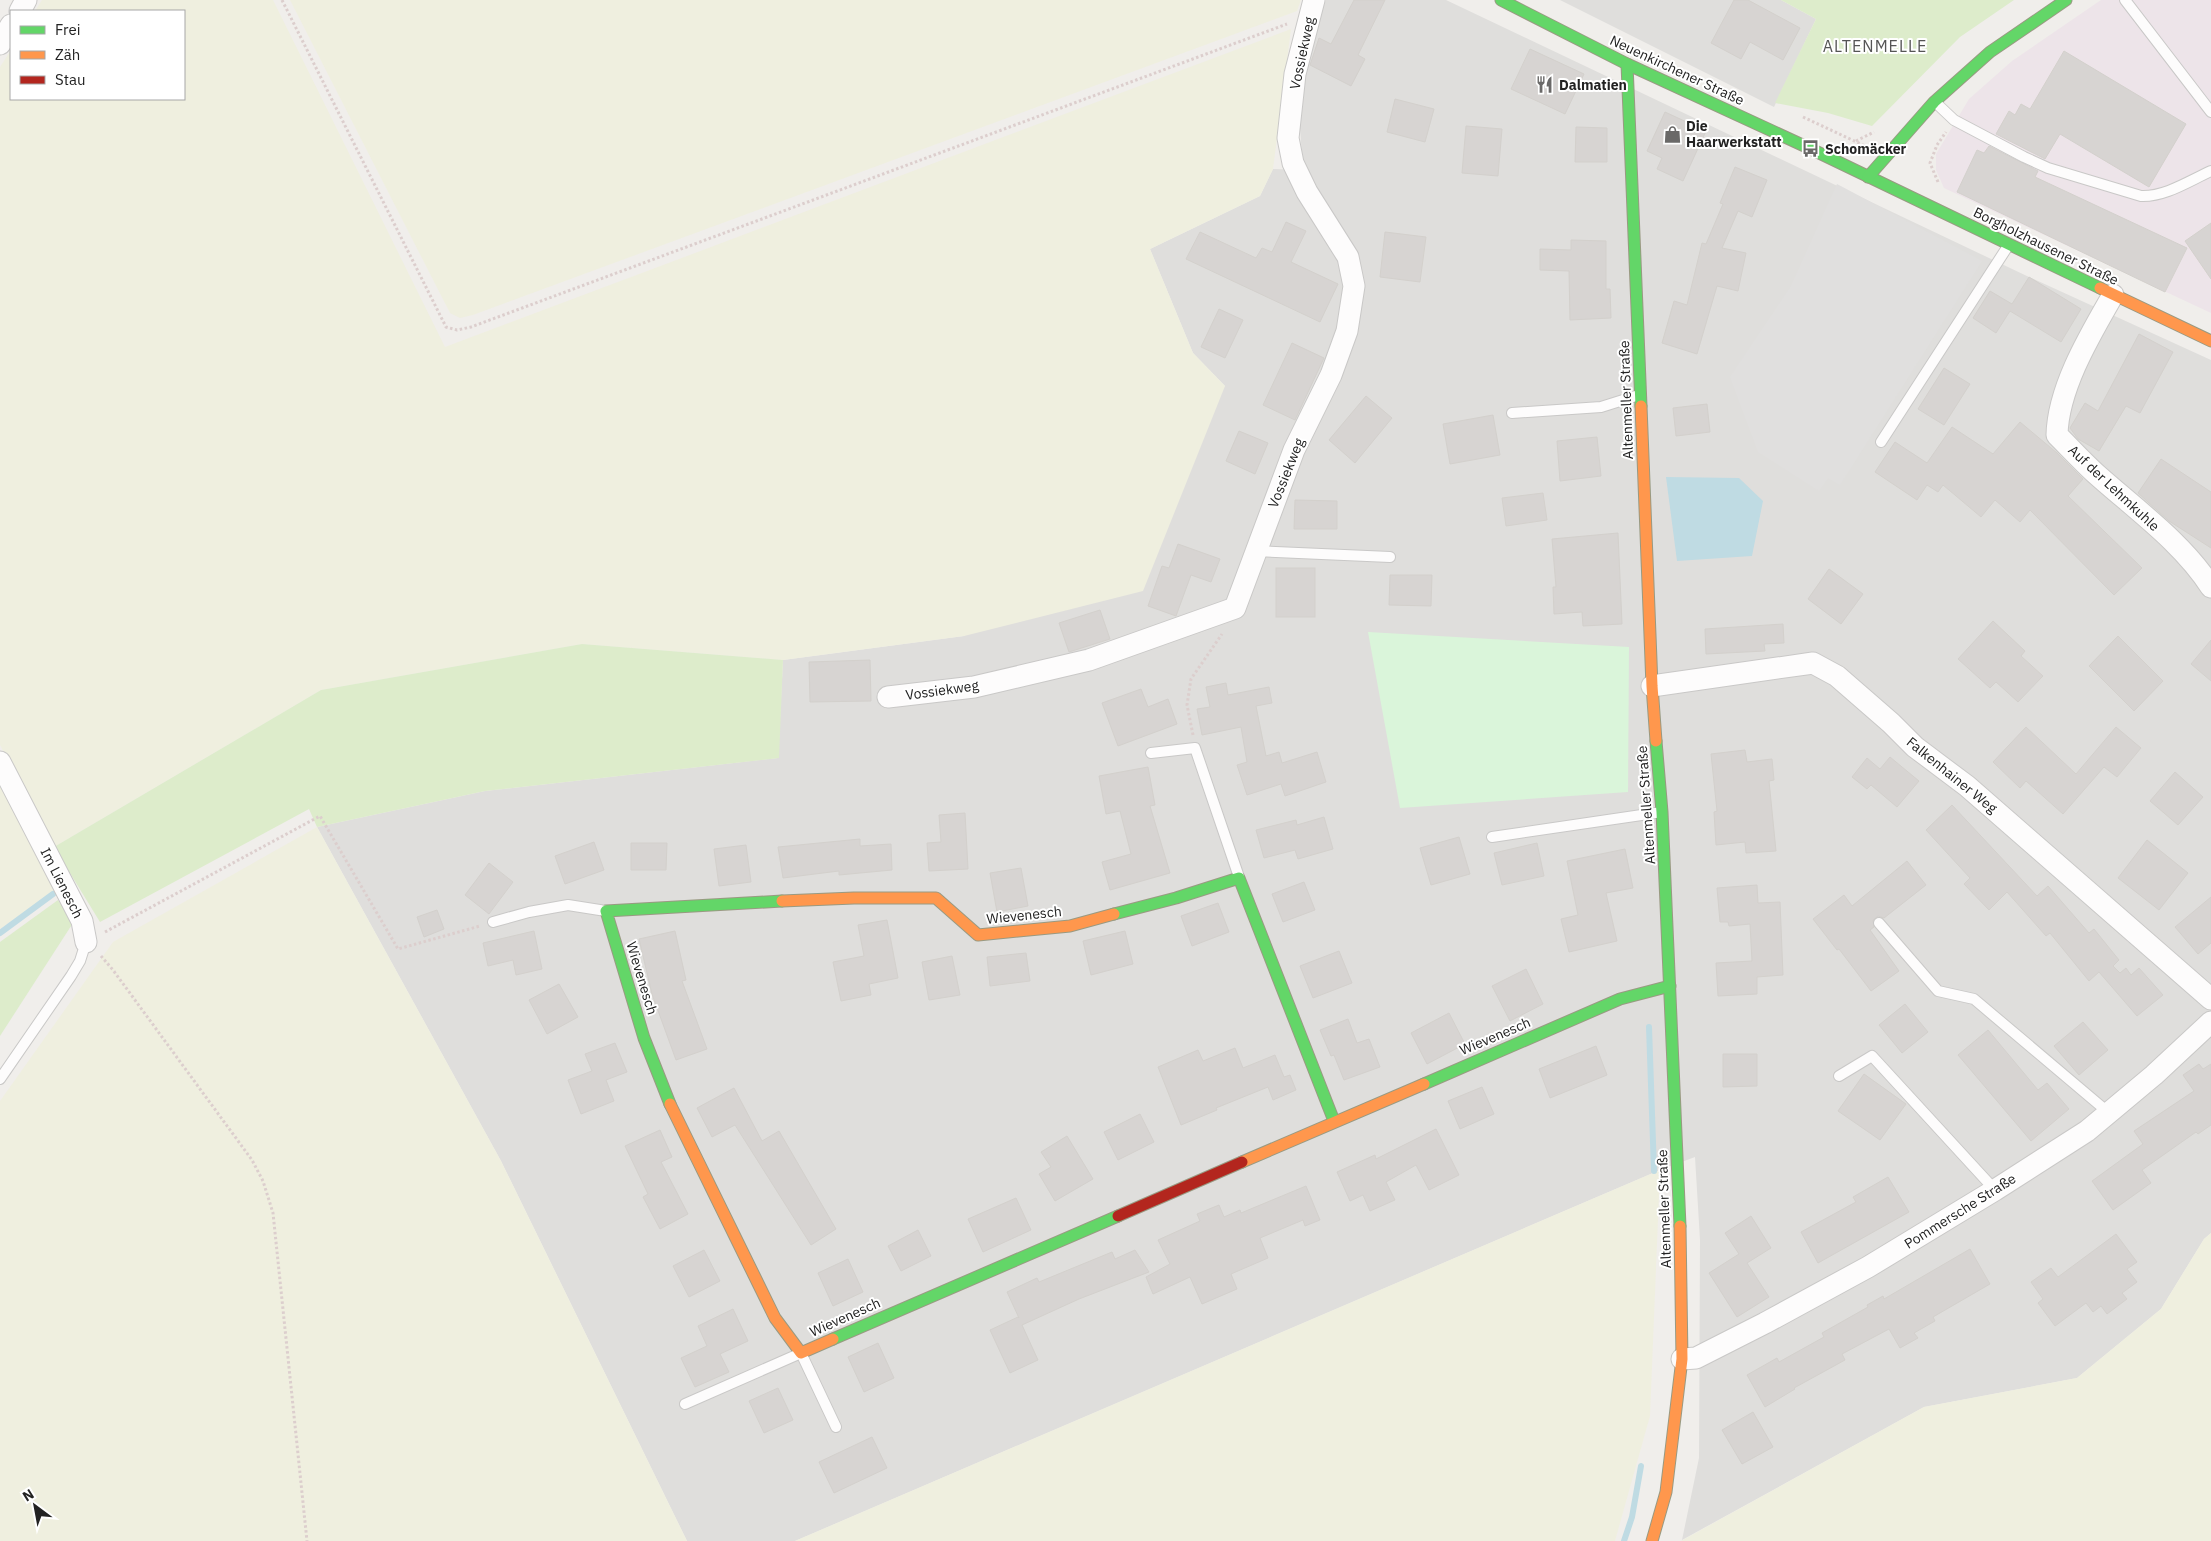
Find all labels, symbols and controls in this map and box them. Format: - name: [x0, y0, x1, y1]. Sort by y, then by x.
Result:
- legend: [10, 10, 185, 100]
- street label: Vossiekweg: [1286, 14, 1319, 91]
- text: Frei: [55, 20, 81, 39]
- street label: Neuenkirchener Straße: [1607, 31, 1747, 109]
- district label: ALTENMELLE: [1823, 36, 1927, 56]
- text: Zäh: [55, 45, 80, 64]
- text: Stau: [55, 70, 86, 89]
- restaurant icon: Dalmatien: [1535, 75, 1555, 95]
- place label: Dalmatien: [1559, 76, 1627, 94]
- place label: Die Haarwerkstatt: [1686, 117, 1782, 151]
- shop icon: Die Haarwerkstatt: [1662, 124, 1682, 144]
- bus stop icon: Schomäcker: [1801, 139, 1821, 159]
- place label: Schomäcker: [1825, 140, 1907, 158]
- street label: Borgholzhausener Straße: [1970, 203, 2122, 289]
- street label: Altenmeller Straße: [1615, 340, 1637, 460]
- street label: Vossiekweg: [1264, 435, 1308, 511]
- street label: Auf der Lehmkuhle: [2065, 441, 2164, 535]
- street label: Vossiekweg: [904, 676, 980, 704]
- street label: Falkenhainer Weg: [1903, 733, 2002, 818]
- street label: Altenmeller Straße: [1633, 745, 1659, 865]
- street label: Im Lienesch: [37, 845, 87, 921]
- street label: Wievenesch: [986, 902, 1062, 928]
- street label: Wievenesch: [622, 939, 662, 1017]
- street label: Wievenesch: [1457, 1013, 1533, 1059]
- street label: Altenmeller Straße: [1653, 1149, 1675, 1269]
- street label: Pommersche Straße: [1901, 1169, 2019, 1253]
- street label: Wievenesch: [807, 1293, 883, 1341]
- north arrow: [10, 1481, 60, 1531]
- text: N: [19, 1485, 37, 1505]

